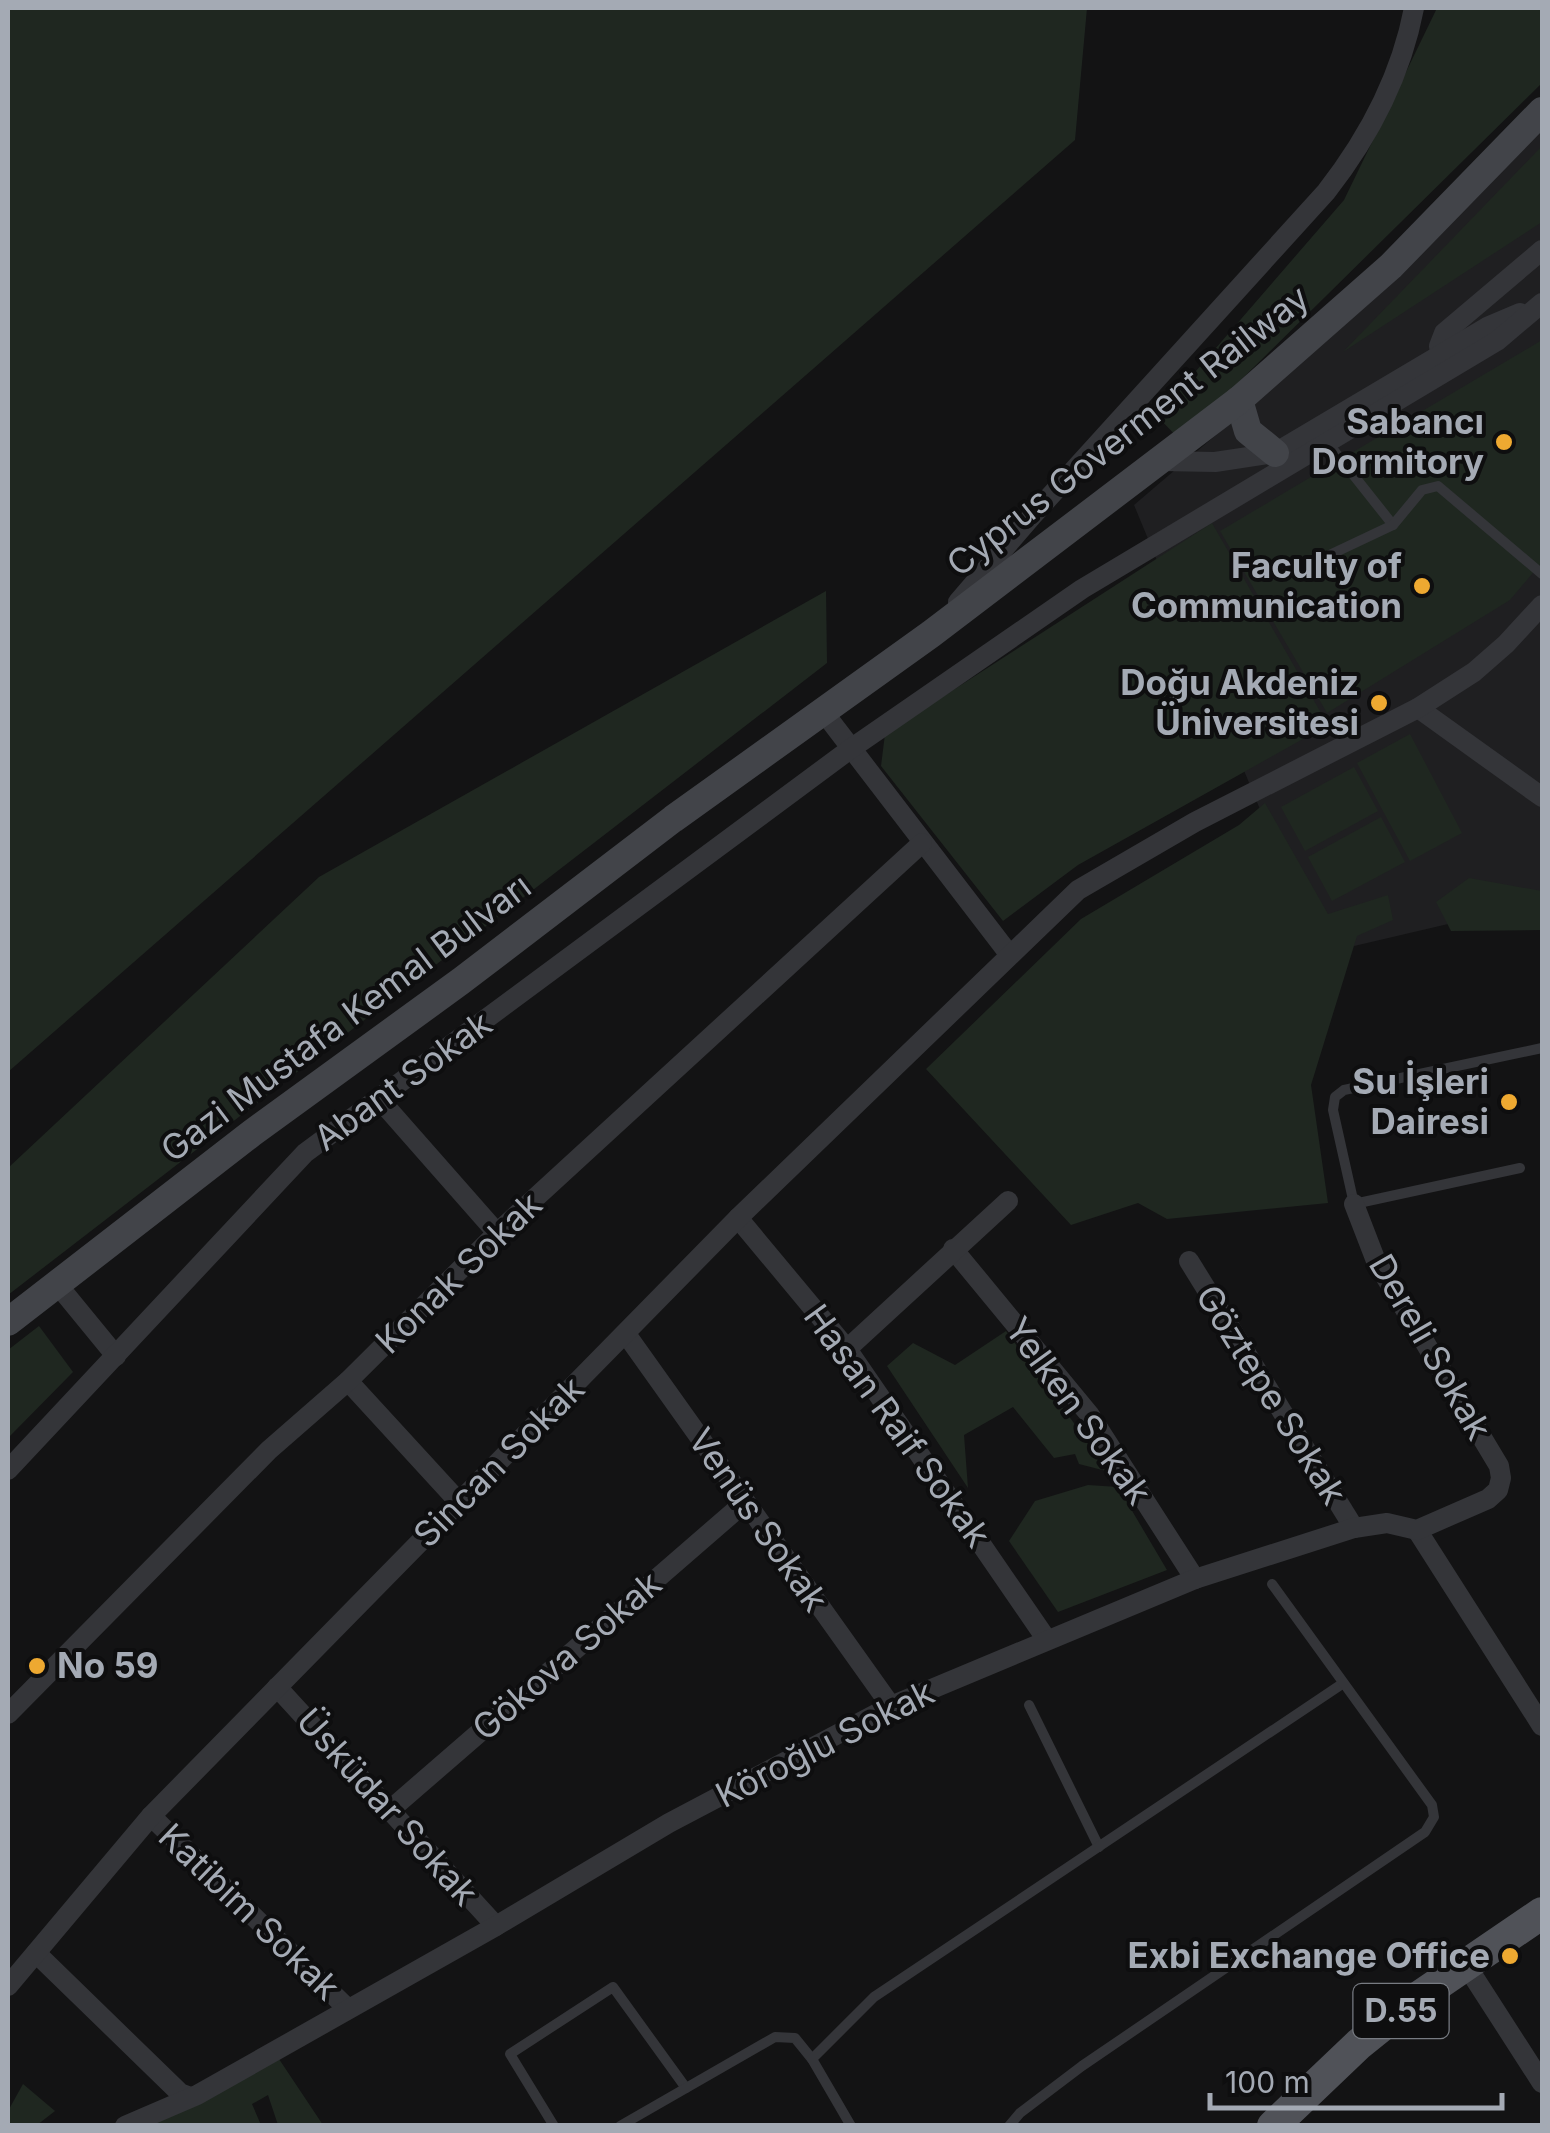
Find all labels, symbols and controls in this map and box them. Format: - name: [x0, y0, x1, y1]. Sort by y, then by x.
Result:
- street label: Cyprus Goverment Railway: [938, 276, 1317, 585]
- place label: Sabancı Dormitory: [1312, 400, 1484, 482]
- marker: Sabancı Dormitory: [1493, 431, 1515, 453]
- place label: Faculty of Communication: [1131, 544, 1402, 626]
- marker: Faculty of Communication: [1411, 575, 1433, 597]
- place label: Doğu Akdeniz Üniversitesi: [1120, 661, 1359, 743]
- marker: Doğu Akdeniz Üniversitesi: [1368, 692, 1390, 714]
- street label: Gazi Mustafa Kemal Bulvarı: [152, 864, 539, 1170]
- street label: Abant Sokak: [306, 1002, 499, 1159]
- place label: Su İşleri Dairesi: [1352, 1060, 1489, 1142]
- marker: Su İşleri Dairesi: [1498, 1091, 1520, 1113]
- street label: Konak Sokak: [367, 1183, 550, 1362]
- street label: Dereli Sokak: [1361, 1246, 1501, 1447]
- street label: Göztepe Sokak: [1188, 1277, 1356, 1512]
- street label: Hasan Raif Sokak: [796, 1296, 1000, 1555]
- street label: Yelken Sokak: [997, 1309, 1161, 1512]
- street label: Sincan Sokak: [404, 1367, 592, 1555]
- street label: Venüs Sokak: [680, 1420, 837, 1619]
- street label: Gökova Sokak: [463, 1562, 669, 1749]
- place label: No 59: [57, 1644, 159, 1686]
- marker: No 59: [26, 1655, 48, 1677]
- street label: Köroğlu Sokak: [709, 1670, 940, 1816]
- street label: Üsküdar Sokak: [288, 1699, 487, 1913]
- street label: Katibim Sokak: [151, 1815, 349, 2008]
- place label: Exbi Exchange Office: [1127, 1934, 1490, 1976]
- marker: Exbi Exchange Office: [1499, 1945, 1521, 1967]
- road number: D.55: [1354, 1984, 1448, 2038]
- scale bar: [1210, 2048, 1502, 2110]
- text: 100 m: [1225, 2064, 1310, 2100]

